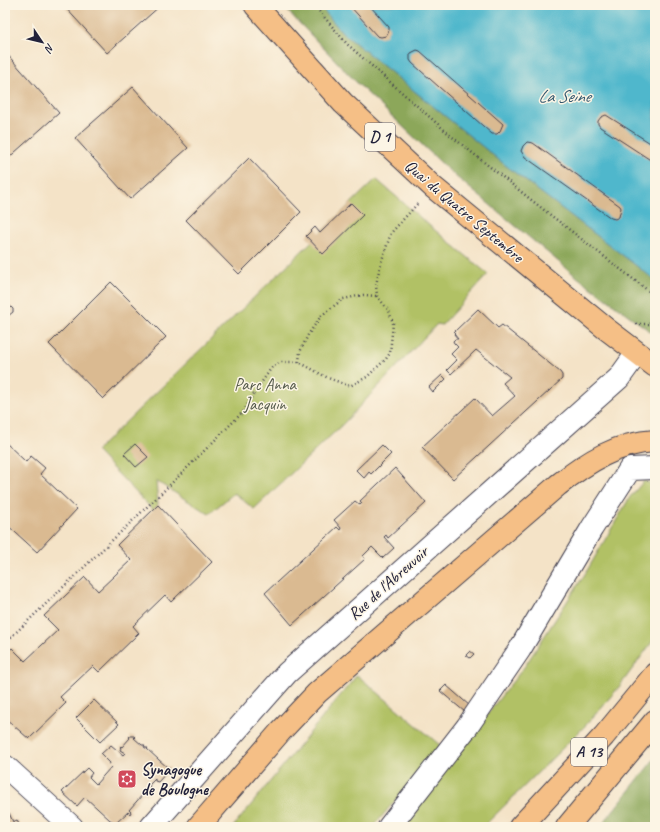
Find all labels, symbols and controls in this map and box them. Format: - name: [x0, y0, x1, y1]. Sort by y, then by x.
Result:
- north arrow: [22, 22, 62, 62]
- text: N: [41, 41, 58, 56]
- water label: La Seine: [538, 85, 593, 107]
- road number: D 1: [365, 123, 395, 151]
- street label: Quai du Quatre Septembre: [400, 155, 529, 268]
- park label: Parc Anna Jacquin: [234, 374, 298, 415]
- street label: Rue de l'Abreuvoir: [344, 540, 434, 624]
- road number: A 13: [571, 738, 607, 766]
- place label: Synagogue de Boulogne: [141, 759, 209, 800]
- synagogue icon: Synagogue de Boulogne: [116, 768, 138, 790]

